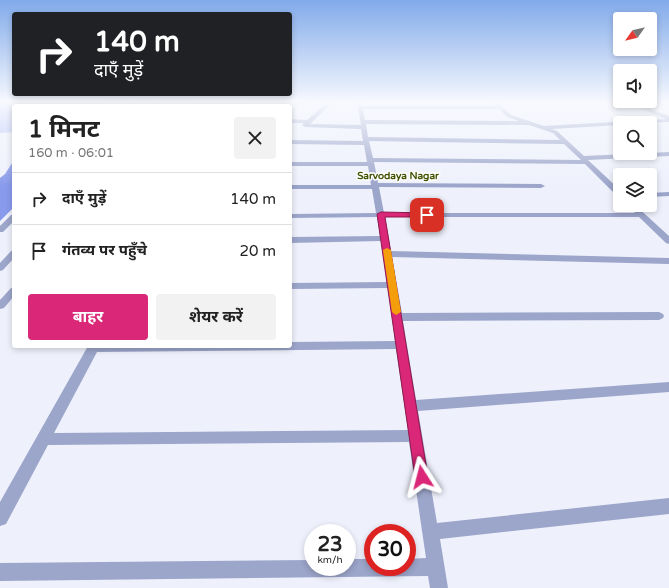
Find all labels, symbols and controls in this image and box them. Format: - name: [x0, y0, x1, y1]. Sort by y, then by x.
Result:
- north arrow: [613, 12, 657, 56]
- map controls: [613, 12, 657, 212]
- text: 140 m: [94, 25, 180, 59]
- icon: right: [28, 28, 80, 80]
- text: दाएँ मुड़ें: [94, 59, 143, 81]
- button: sound: [613, 64, 657, 108]
- text: 1 मिनट: [28, 115, 100, 144]
- button: search: [613, 116, 657, 160]
- button: close: [234, 117, 276, 159]
- text: 160 m · 06:01: [28, 145, 114, 161]
- button: layers: [613, 168, 657, 212]
- district label: Sarvodaya Nagar: [357, 170, 439, 182]
- icon: right: [28, 188, 50, 210]
- text: दाएँ मुड़ें: [62, 189, 106, 207]
- text: 140 m: [230, 190, 276, 208]
- pin: [410, 198, 444, 232]
- icon: arrive: [416, 204, 438, 226]
- icon: arrive: [28, 240, 50, 262]
- text: गंतव्य पर पहुँचे: [62, 241, 147, 259]
- text: 20 m: [239, 242, 276, 260]
- button: बाहर: [28, 294, 148, 340]
- button: शेयर करें: [156, 294, 276, 340]
- position arrow: [401, 456, 443, 498]
- speed limit sign: 30: [364, 524, 416, 576]
- text: 23: [317, 533, 343, 557]
- text: km/h: [317, 554, 343, 566]

